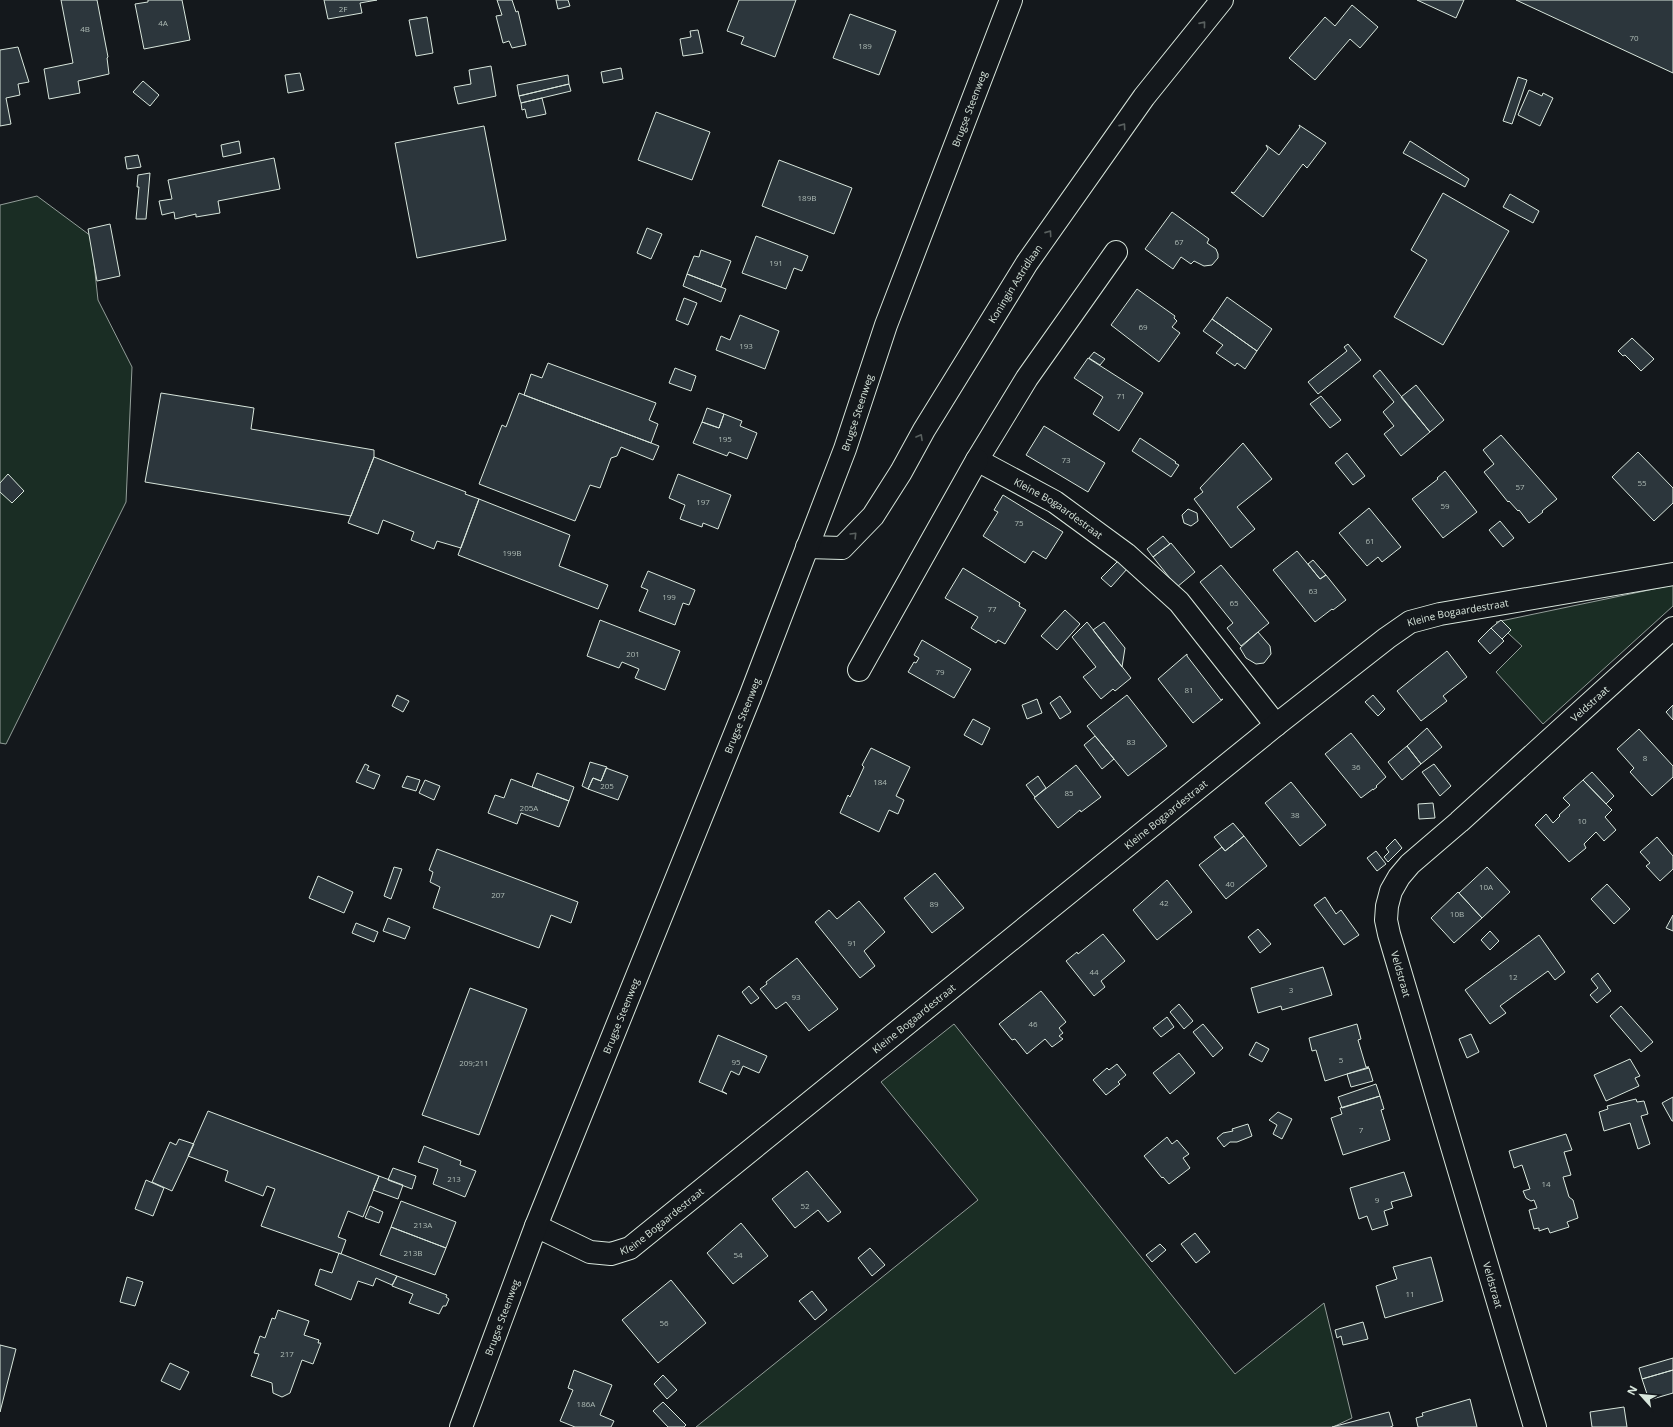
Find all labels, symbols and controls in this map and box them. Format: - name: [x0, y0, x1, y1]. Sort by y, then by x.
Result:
- house number: 2F: [339, 3, 347, 14]
- house number: 4A: [158, 17, 169, 28]
- one-way arrow: [1198, 21, 1205, 28]
- house number: 4B: [80, 23, 90, 34]
- house number: 70: [1629, 32, 1639, 43]
- house number: 189: [858, 40, 872, 51]
- street label: Brugse Steenweg: [948, 68, 990, 149]
- one-way arrow: [1118, 124, 1125, 131]
- house number: 189B: [798, 192, 816, 203]
- one-way arrow: [1044, 230, 1051, 237]
- house number: 67: [1174, 236, 1184, 247]
- street label: Koningin Astridlaan: [985, 241, 1045, 326]
- house number: 191: [769, 257, 783, 268]
- house number: 69: [1138, 321, 1148, 332]
- house number: 193: [739, 340, 753, 351]
- street label: Brugse Steenweg: [838, 372, 876, 453]
- house number: 71: [1116, 390, 1126, 401]
- house number: 195: [718, 433, 732, 444]
- one-way arrow: [915, 434, 922, 442]
- house number: 73: [1061, 454, 1071, 465]
- street label: Kleine Bogaardestraat: [1012, 474, 1106, 542]
- house number: 55: [1637, 477, 1647, 488]
- house number: 57: [1515, 481, 1525, 492]
- house number: 197: [696, 496, 710, 507]
- house number: 59: [1440, 500, 1450, 511]
- house number: 75: [1014, 517, 1024, 528]
- one-way arrow: [849, 532, 857, 540]
- house number: 61: [1365, 535, 1375, 546]
- house number: 199B: [503, 547, 521, 558]
- house number: 63: [1308, 585, 1318, 596]
- house number: 199: [662, 591, 676, 602]
- street label: Kleine Bogaardestraat: [1406, 595, 1510, 629]
- house number: 65: [1229, 597, 1239, 608]
- house number: 77: [987, 603, 997, 614]
- house number: 201: [626, 648, 640, 659]
- house number: 79: [935, 666, 945, 677]
- street label: Brugse Steenweg: [721, 675, 764, 756]
- street label: Veldstraat: [1567, 682, 1612, 725]
- house number: 81: [1184, 684, 1194, 695]
- house number: 83: [1126, 736, 1136, 747]
- house number: 8: [1643, 752, 1648, 763]
- house number: 36: [1351, 761, 1361, 772]
- house number: 184: [873, 776, 887, 787]
- street label: Kleine Bogaardestraat: [1121, 776, 1210, 852]
- house number: 205: [600, 780, 614, 791]
- house number: 85: [1064, 787, 1074, 798]
- house number: 205A: [520, 802, 539, 813]
- house number: 38: [1290, 809, 1300, 820]
- house number: 10: [1577, 815, 1587, 826]
- house number: 40: [1225, 878, 1235, 889]
- house number: 10A: [1479, 881, 1494, 892]
- house number: 207: [491, 889, 505, 900]
- house number: 42: [1159, 897, 1169, 908]
- house number: 89: [929, 898, 939, 909]
- house number: 10B: [1450, 908, 1464, 919]
- house number: 91: [847, 937, 857, 948]
- street label: Veldstraat: [1388, 949, 1414, 999]
- house number: 44: [1089, 966, 1099, 977]
- house number: 12: [1508, 971, 1518, 982]
- street label: Brugse Steenweg: [599, 976, 643, 1056]
- street label: Kleine Bogaardestraat: [869, 980, 959, 1056]
- house number: 3: [1289, 984, 1294, 995]
- house number: 93: [791, 991, 801, 1002]
- house number: 46: [1028, 1018, 1038, 1029]
- house number: 5: [1339, 1054, 1344, 1065]
- house number: 95: [731, 1056, 741, 1067]
- house number: 209;211: [459, 1057, 489, 1068]
- house number: 7: [1359, 1124, 1364, 1135]
- house number: 213: [447, 1173, 461, 1184]
- house number: 14: [1541, 1178, 1551, 1189]
- street label: Kleine Bogaardestraat: [618, 1184, 707, 1258]
- house number: 9: [1375, 1194, 1380, 1205]
- house number: 52: [800, 1200, 810, 1211]
- house number: 213A: [414, 1219, 433, 1230]
- house number: 213B: [404, 1247, 422, 1258]
- house number: 54: [733, 1249, 743, 1260]
- street label: Veldstraat: [1480, 1260, 1506, 1310]
- street label: Brugse Steenweg: [481, 1277, 523, 1357]
- house number: 11: [1405, 1288, 1415, 1299]
- house number: 56: [659, 1317, 669, 1328]
- house number: 217: [280, 1348, 294, 1359]
- north arrow: [1621, 1375, 1661, 1415]
- text: N: [1623, 1383, 1640, 1398]
- house number: 186A: [577, 1398, 596, 1409]

